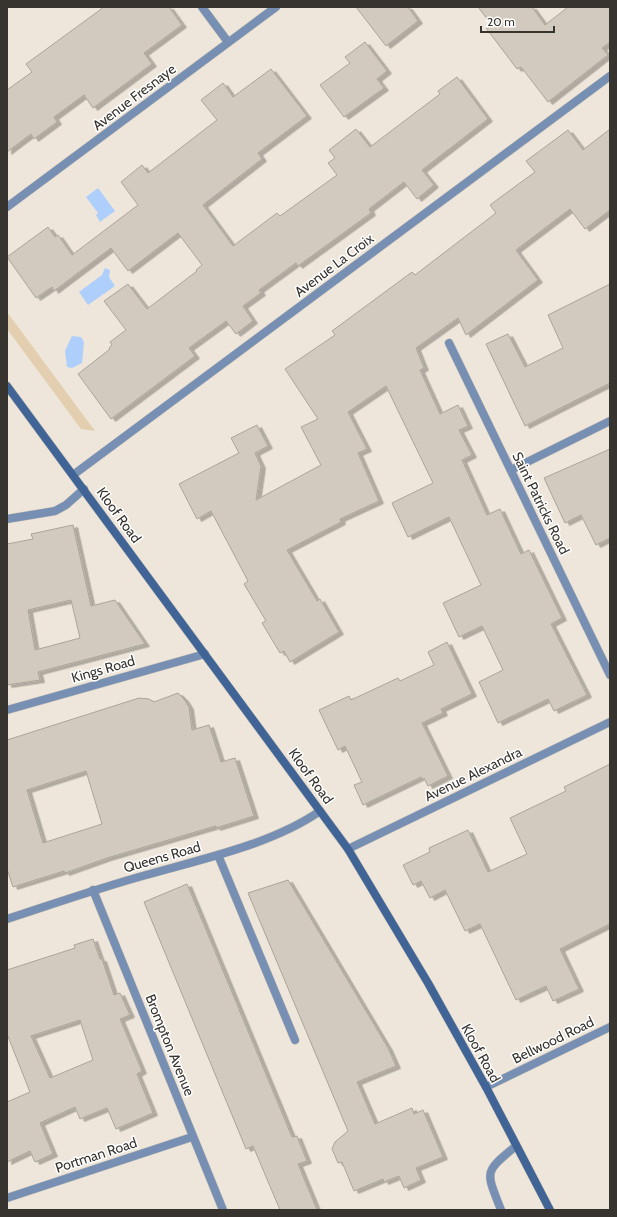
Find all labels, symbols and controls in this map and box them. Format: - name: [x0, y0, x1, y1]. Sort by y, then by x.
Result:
- scale bar: [481, 8, 554, 34]
- text: 20 m: [487, 14, 515, 29]
- street label: Avenue Fresnaye: [89, 60, 179, 134]
- street label: Avenue La Croix: [291, 229, 377, 301]
- street label: Saint Patricks Road: [508, 449, 574, 557]
- street label: Kloof Road: [93, 484, 145, 546]
- street label: Kings Road: [69, 651, 137, 687]
- street label: Avenue Alexandra: [421, 742, 525, 805]
- street label: Kloof Road: [285, 745, 337, 807]
- street label: Queens Road: [121, 837, 203, 877]
- street label: Brompton Avenue: [141, 992, 199, 1098]
- street label: Bellwood Road: [509, 1012, 597, 1068]
- street label: Kloof Road: [457, 1020, 505, 1086]
- street label: Portman Road: [53, 1133, 139, 1177]

